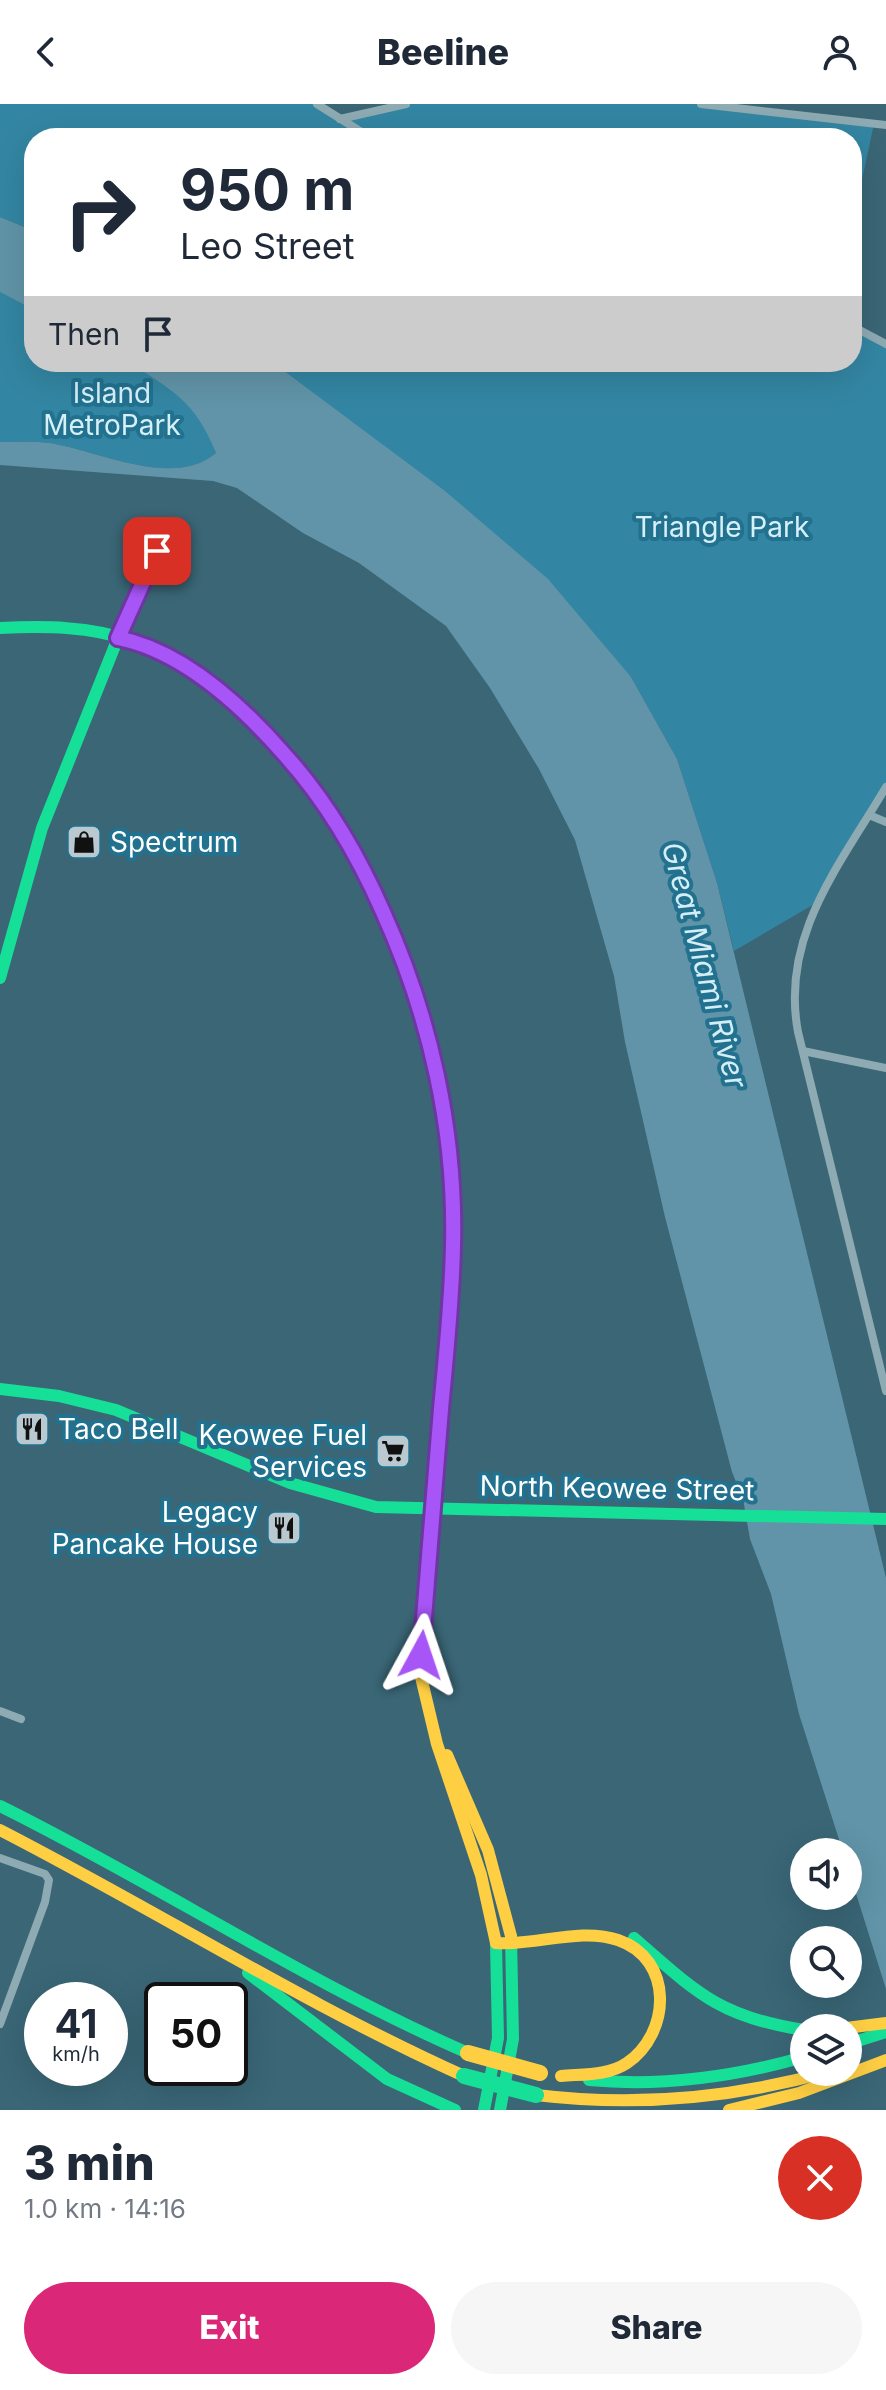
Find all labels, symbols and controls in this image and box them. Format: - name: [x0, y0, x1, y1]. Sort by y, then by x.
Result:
- icon: back: [24, 30, 68, 74]
- text: Beeline: [377, 30, 509, 74]
- icon: person: [818, 30, 862, 74]
- text: 950 m: [180, 156, 354, 224]
- icon: right: [48, 160, 152, 264]
- text: Leo Street: [180, 224, 355, 268]
- icon: arrive: [136, 312, 180, 356]
- text: Then: [48, 316, 120, 352]
- park label: Island MetroPark: [43, 376, 181, 442]
- park label: Triangle Park: [635, 510, 809, 544]
- pin: [123, 517, 191, 585]
- icon: arrive: [135, 529, 179, 573]
- shop icon: Spectrum: [65, 823, 103, 861]
- place label: Spectrum: [110, 825, 238, 859]
- water label: Great Miami River: [655, 838, 755, 1092]
- restaurant icon: Taco Bell: [13, 1410, 51, 1448]
- place label: Taco Bell: [58, 1412, 179, 1446]
- place label: Keowee Fuel Services: [199, 1418, 367, 1484]
- supermarket icon: Keowee Fuel Services: [374, 1432, 412, 1470]
- street label: North Keowee Street: [479, 1469, 755, 1507]
- place label: Legacy Pancake House: [52, 1495, 258, 1561]
- restaurant icon: Legacy Pancake House: [265, 1509, 303, 1547]
- position arrow: [379, 1613, 463, 1697]
- map controls: [790, 1838, 862, 2086]
- button: sound: [790, 1838, 862, 1910]
- button: search: [790, 1926, 862, 1998]
- speed limit sign: 50: [144, 1982, 248, 2086]
- text: 41: [55, 1999, 97, 2048]
- button: layers: [790, 2014, 862, 2086]
- text: km/h: [52, 2042, 100, 2066]
- text: 3 min: [24, 2133, 155, 2192]
- button: close: [778, 2136, 862, 2220]
- text: 1.0 km · 14:16: [24, 2193, 186, 2224]
- button: Exit: [24, 2282, 435, 2374]
- button: Share: [451, 2282, 862, 2374]

